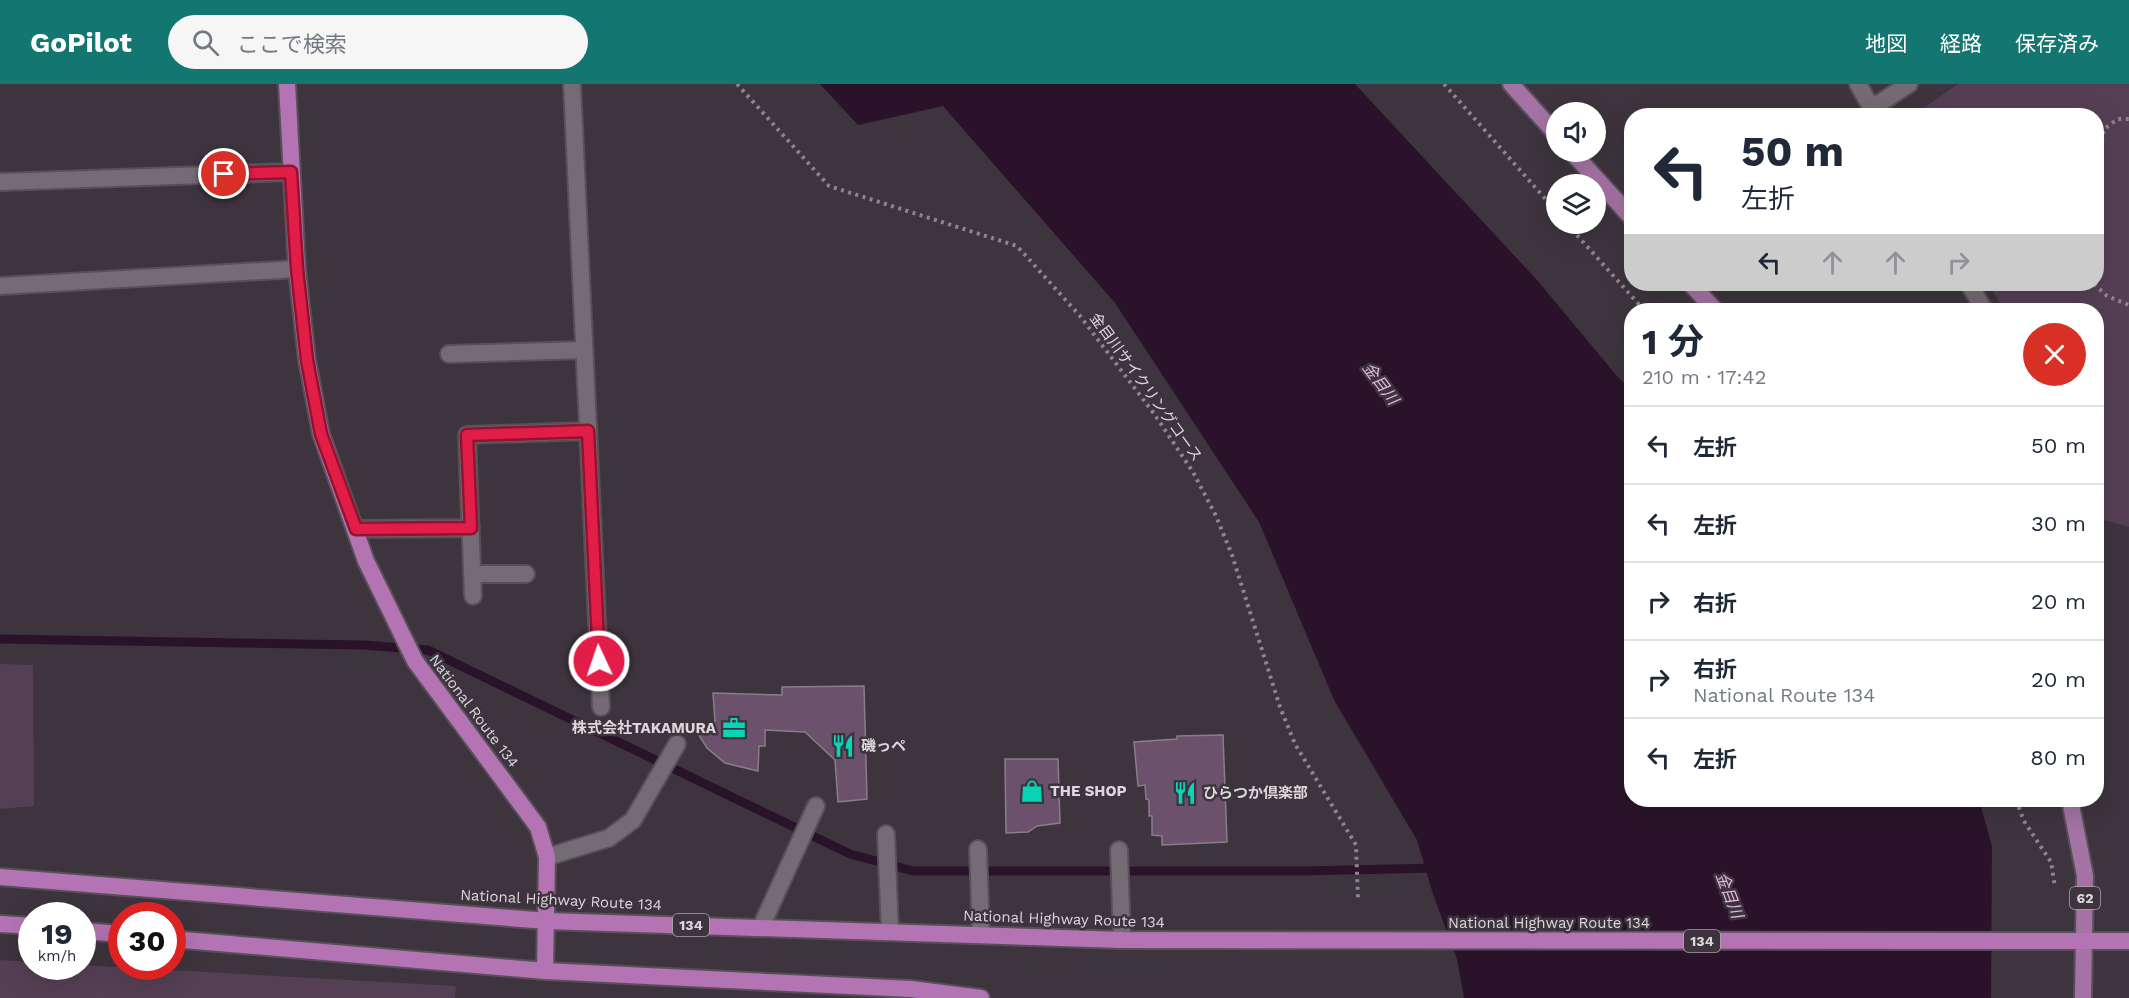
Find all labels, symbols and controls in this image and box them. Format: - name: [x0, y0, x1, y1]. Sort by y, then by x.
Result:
- search box: [168, 15, 588, 69]
- text: GoPilot: [30, 26, 132, 59]
- icon: search: [189, 26, 222, 59]
- text: 地図: [1865, 31, 1907, 56]
- text: 経路: [1940, 31, 1982, 56]
- text: 保存済み: [2015, 31, 2099, 56]
- text: ここで検索: [237, 32, 347, 57]
- map controls: [1546, 102, 1606, 234]
- button: sound: [1546, 102, 1606, 162]
- text: 50 m: [1741, 127, 1844, 176]
- icon: left: [1642, 132, 1720, 210]
- pin: [198, 148, 249, 199]
- icon: arrive: [207, 157, 240, 190]
- button: layers: [1546, 174, 1606, 234]
- text: 左折: [1741, 183, 1795, 215]
- icon: left: [1753, 246, 1786, 279]
- icon: ahead: [1816, 246, 1849, 279]
- icon: ahead: [1879, 246, 1912, 279]
- icon: right: [1942, 246, 1975, 279]
- street label: 金目川サイクリングコース: [1086, 309, 1206, 465]
- text: 1 分: [1642, 321, 1704, 363]
- button: close: [2023, 323, 2086, 386]
- water label: 金目川: [1359, 358, 1404, 410]
- text: 210 m · 17:42: [1642, 365, 1766, 389]
- icon: left: [1642, 429, 1675, 462]
- text: 50 m: [2031, 433, 2086, 458]
- text: 左折: [1693, 435, 1737, 460]
- icon: left: [1642, 507, 1675, 540]
- text: 30 m: [2031, 511, 2086, 536]
- text: 左折: [1693, 513, 1737, 538]
- icon: right: [1642, 585, 1675, 618]
- text: 20 m: [2031, 589, 2086, 614]
- text: 右折: [1693, 591, 1737, 616]
- position arrow: [567, 629, 631, 693]
- street label: National Route 134: [426, 651, 522, 771]
- text: 右折: [1693, 657, 1737, 682]
- icon: right: [1642, 663, 1675, 696]
- text: 20 m: [2031, 667, 2086, 692]
- text: National Route 134: [1693, 683, 1875, 707]
- office icon: 株式会社TAKAMURA: [721, 715, 747, 741]
- place label: 株式会社TAKAMURA: [572, 719, 717, 737]
- restaurant icon: 磯っペ: [830, 733, 856, 759]
- place label: 磯っペ: [861, 737, 906, 755]
- icon: left: [1642, 741, 1675, 774]
- text: 80 m: [2030, 745, 2086, 770]
- text: 左折: [1693, 747, 1737, 772]
- shop icon: THE SHOP: [1019, 778, 1045, 804]
- restaurant icon: ひらつか倶楽部: [1172, 780, 1198, 806]
- place label: THE SHOP: [1050, 782, 1127, 800]
- place label: ひらつか倶楽部: [1203, 784, 1308, 802]
- water label: 金目川: [1712, 869, 1748, 923]
- street label: National Highway Route 134: [460, 886, 662, 914]
- road number: 62: [2070, 887, 2100, 909]
- speed limit sign: 30: [108, 902, 186, 980]
- street label: National Highway Route 134: [963, 906, 1165, 932]
- road number: 134: [673, 914, 709, 936]
- street label: National Highway Route 134: [1448, 914, 1650, 932]
- text: 19: [41, 916, 73, 951]
- road number: 134: [1684, 930, 1720, 952]
- text: km/h: [38, 947, 76, 965]

